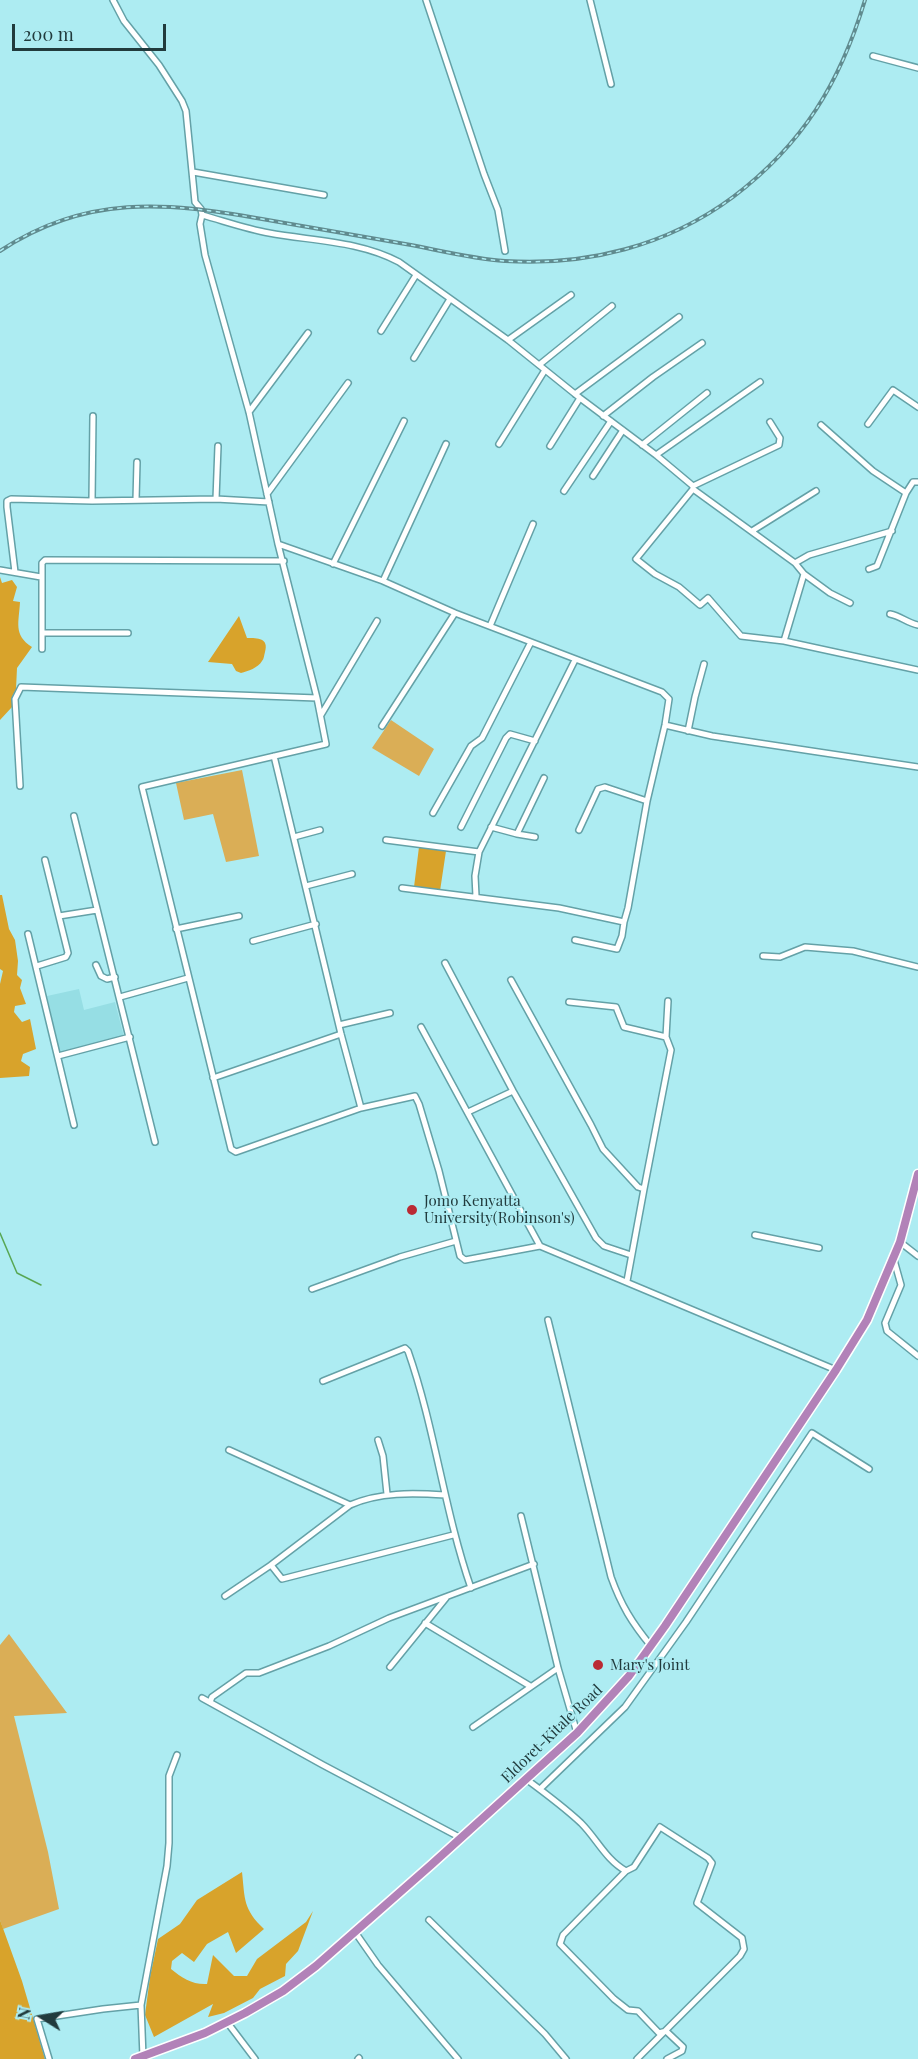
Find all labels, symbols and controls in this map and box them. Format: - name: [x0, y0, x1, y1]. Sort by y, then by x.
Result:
- scale bar: [15, 12, 170, 50]
- text: 200 m: [23, 22, 74, 46]
- place label: Jomo Kenyatta University(Robinson's): [424, 1192, 575, 1227]
- marker: Jomo Kenyatta University(Robinson's): [405, 1203, 419, 1217]
- place label: Mary's Joint: [610, 1656, 689, 1674]
- marker: Mary's Joint: [591, 1658, 605, 1672]
- street label: Eldoret-Kitale Road: [498, 1681, 606, 1787]
- north arrow: [12, 1987, 72, 2047]
- text: N: [12, 2006, 35, 2021]

